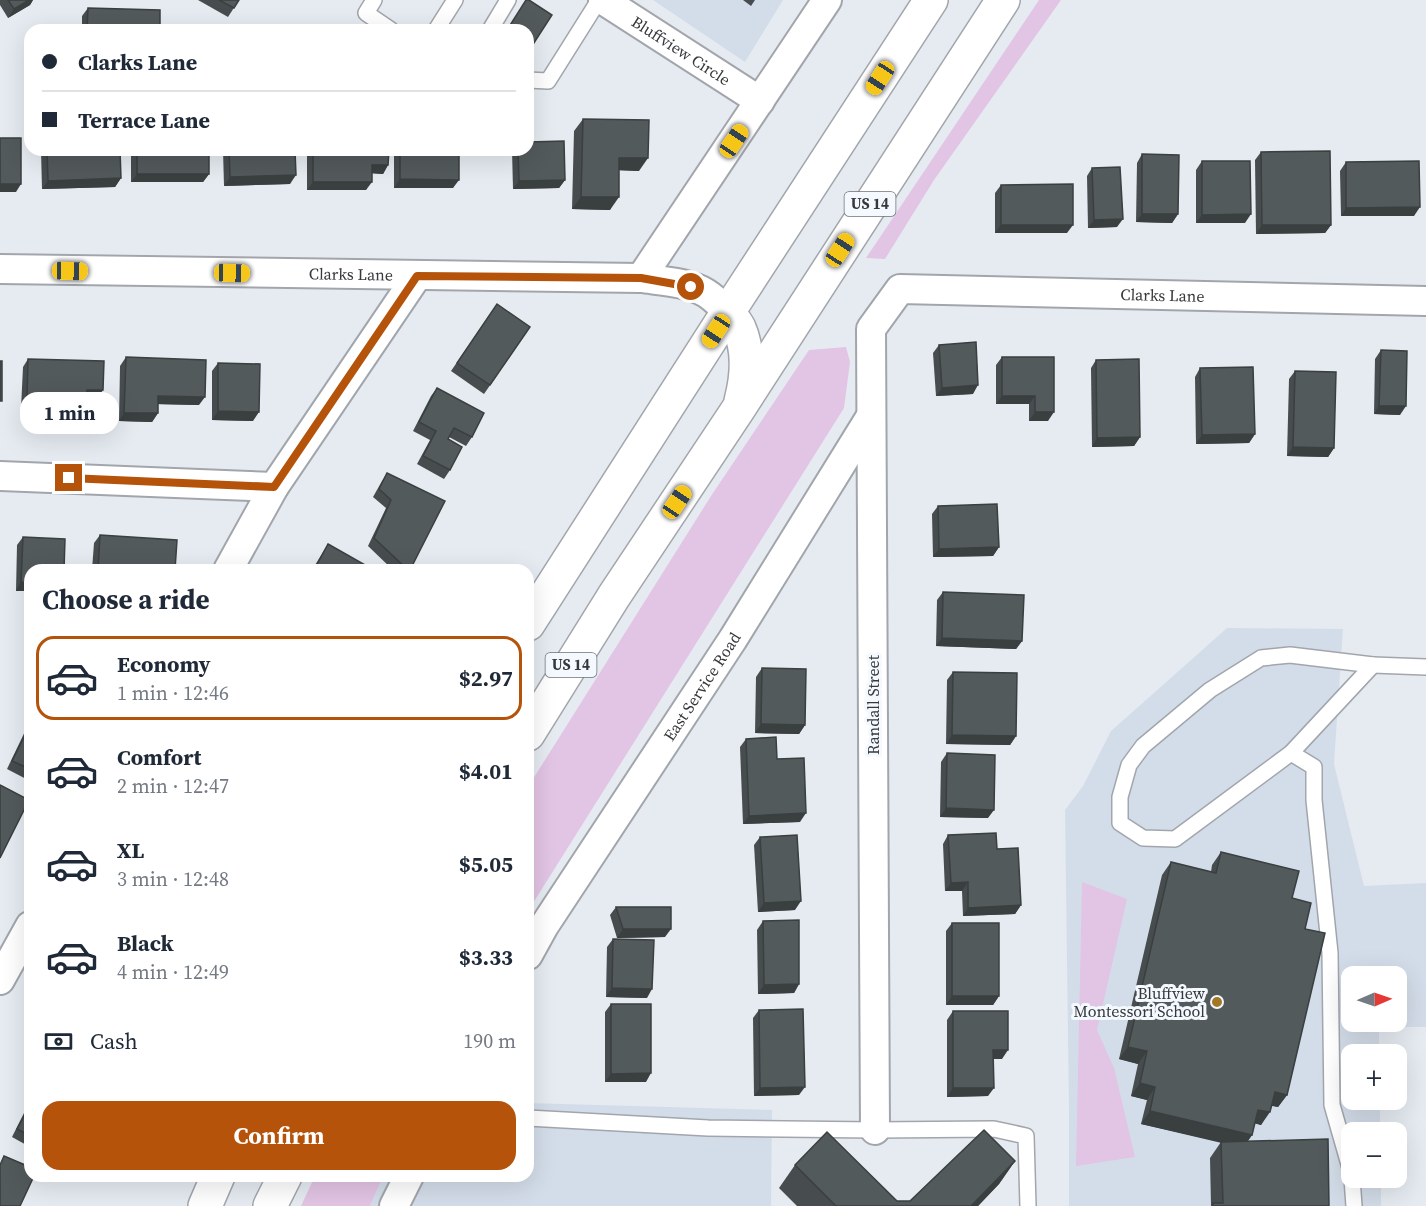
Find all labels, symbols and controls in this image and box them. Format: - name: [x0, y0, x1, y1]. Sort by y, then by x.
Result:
- street label: Bluffview Circle: [628, 10, 735, 90]
- text: Clarks Lane: [78, 47, 197, 77]
- car: [863, 58, 897, 98]
- text: Terrace Lane: [78, 105, 210, 135]
- car: [716, 121, 752, 161]
- road number: US 14: [844, 192, 896, 216]
- car: [823, 230, 857, 270]
- car: [52, 262, 88, 280]
- street label: Clarks Lane: [309, 262, 393, 286]
- car: [214, 264, 250, 282]
- route start: [677, 273, 704, 300]
- street label: Clarks Lane: [1120, 283, 1205, 307]
- car: [699, 311, 733, 351]
- callout: 1 min: [20, 391, 118, 433]
- text: 1 min: [44, 399, 95, 427]
- route end: [55, 464, 82, 491]
- car: [659, 482, 695, 522]
- text: Choose a ride: [42, 581, 210, 618]
- street label: East Service Road: [658, 628, 746, 745]
- text: Economy: [117, 649, 211, 679]
- icon: car: [45, 651, 99, 705]
- road number: US 14: [546, 653, 596, 677]
- street label: Randall Street: [862, 654, 884, 755]
- text: $2.97: [459, 663, 513, 693]
- text: 1 min · 12:46: [117, 679, 229, 707]
- text: Comfort: [117, 742, 201, 772]
- icon: car: [45, 744, 99, 798]
- text: $4.01: [459, 756, 513, 786]
- text: 2 min · 12:47: [117, 772, 229, 800]
- text: XL: [117, 835, 144, 865]
- icon: car: [45, 837, 99, 891]
- text: $5.05: [459, 849, 513, 879]
- text: 3 min · 12:48: [117, 865, 229, 893]
- text: Black: [117, 928, 174, 958]
- icon: car: [45, 930, 99, 984]
- text: $3.33: [459, 942, 513, 972]
- text: 4 min · 12:49: [117, 958, 229, 986]
- north arrow: [1341, 966, 1407, 1032]
- map controls: [1341, 966, 1407, 1188]
- place label: Bluffview Montessori School: [1074, 982, 1206, 1022]
- marker: Bluffview Montessori School: [1210, 995, 1224, 1009]
- icon: cash: [42, 1025, 75, 1058]
- text: Cash: [90, 1026, 138, 1056]
- text: 190 m: [463, 1027, 516, 1055]
- button: +: [1341, 1044, 1407, 1110]
- button: Confirm: [42, 1101, 516, 1170]
- button: −: [1341, 1122, 1407, 1188]

